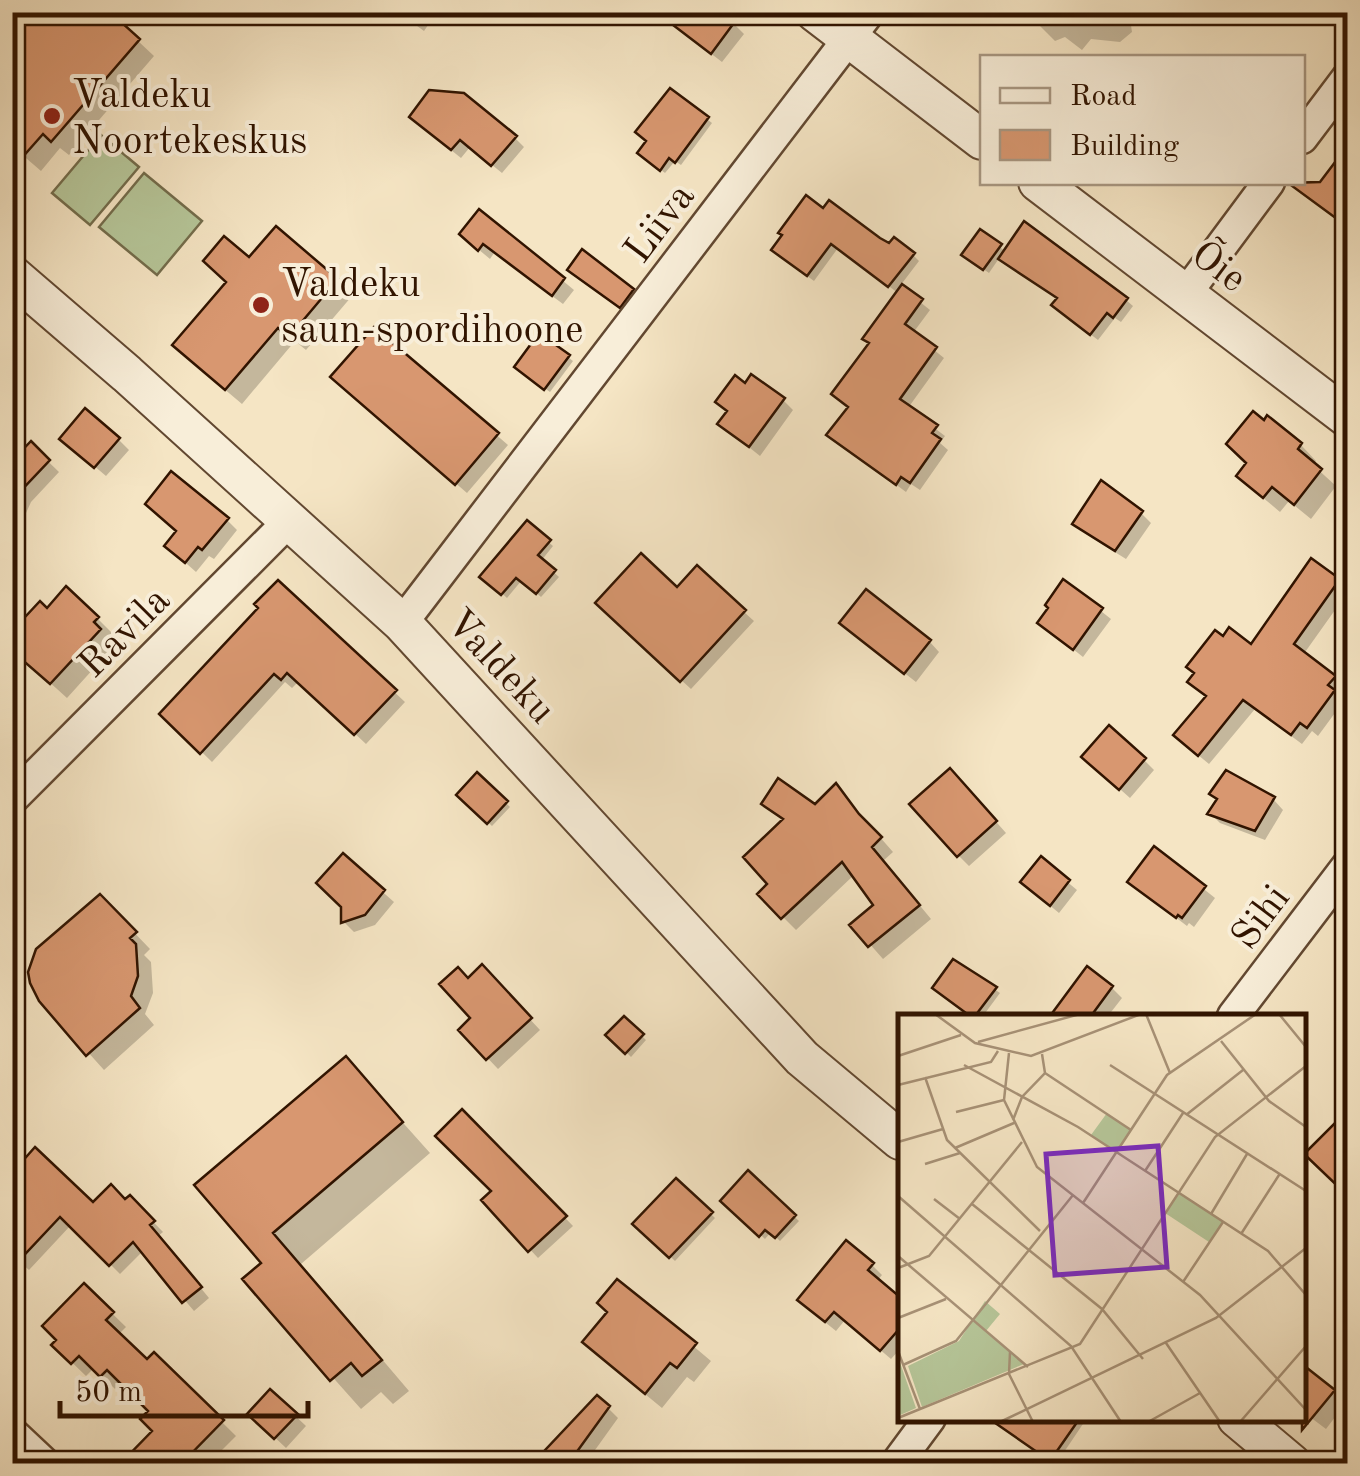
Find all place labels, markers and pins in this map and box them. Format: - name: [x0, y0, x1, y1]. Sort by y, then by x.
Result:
- place label: Valdeku Noortekeskus: [72, 77, 307, 163]
- marker: Valdeku Noortekeskus: [41, 105, 63, 127]
- place label: Valdeku saun-spordihoone: [281, 266, 583, 352]
- marker: Valdeku saun-spordihoone: [250, 294, 272, 316]

